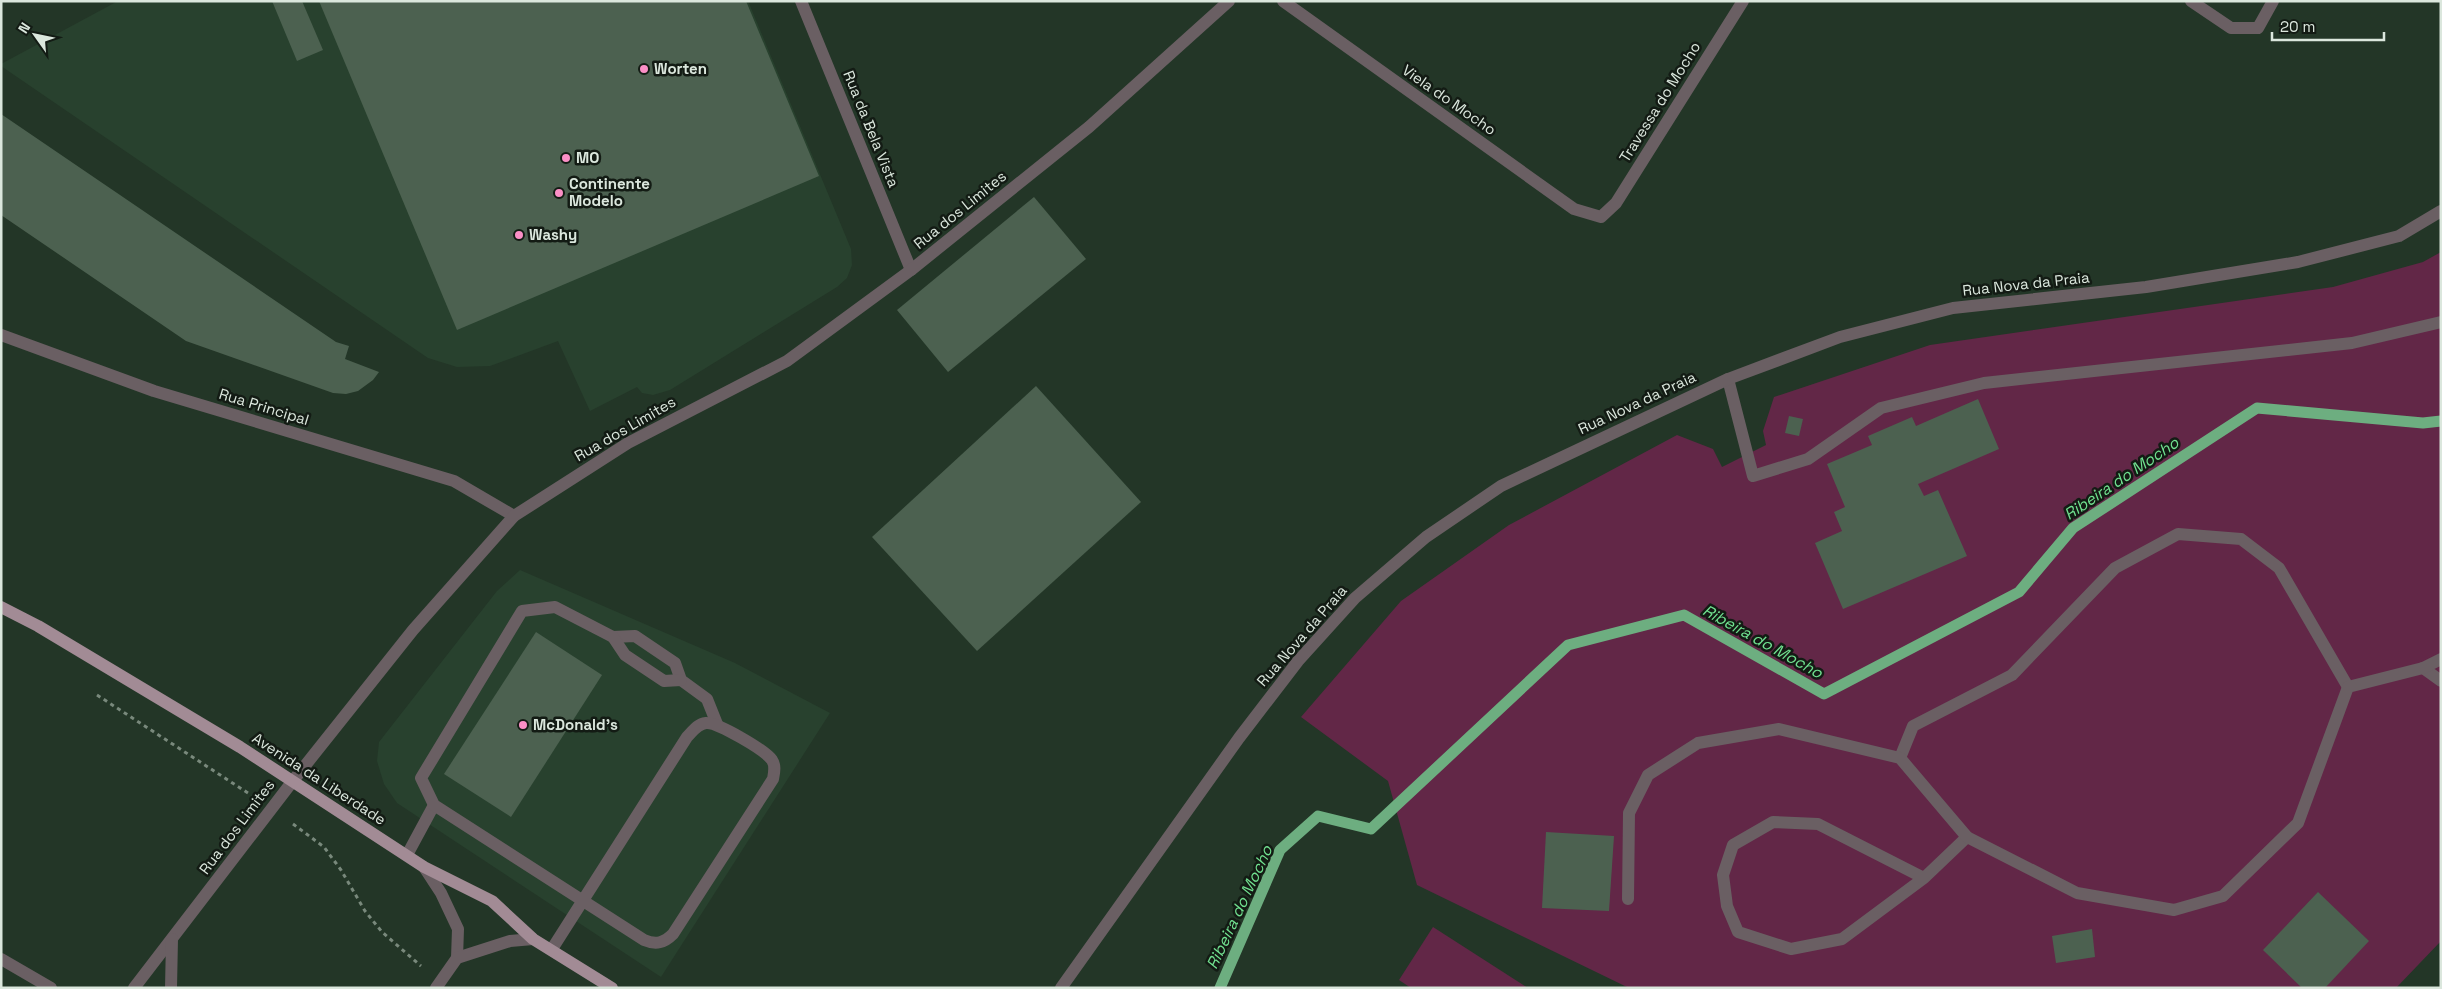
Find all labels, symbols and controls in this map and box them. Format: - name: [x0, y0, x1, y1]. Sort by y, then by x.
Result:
- north arrow: [10, 10, 60, 60]
- scale bar: [2272, 10, 2384, 42]
- text: 20 m: [2280, 17, 2315, 36]
- text: N: [14, 19, 34, 37]
- street label: Travessa do Mocho: [1615, 38, 1704, 166]
- place label: Worten: [654, 59, 707, 78]
- street label: Viela do Mocho: [1399, 60, 1500, 139]
- marker: Worten: [638, 63, 650, 75]
- street label: Rua da Bela Vista: [839, 68, 904, 190]
- place label: MO: [576, 148, 599, 167]
- marker: MO: [560, 152, 572, 164]
- street label: Rua dos Limites: [910, 166, 1010, 253]
- place label: Continente Modelo: [569, 174, 650, 210]
- marker: Continente Modelo: [553, 187, 565, 199]
- place label: Washy: [529, 225, 577, 244]
- marker: Washy: [513, 229, 525, 241]
- street label: Rua Nova da Praia: [1961, 267, 2091, 300]
- street label: Rua Nova da Praia: [1575, 367, 1699, 438]
- street label: Rua Principal: [217, 384, 312, 429]
- street label: Rua dos Limites: [571, 392, 679, 465]
- water label: Ribeira do Mocho: [2060, 432, 2184, 525]
- street label: Rua Nova da Praia: [1253, 581, 1351, 690]
- water label: Ribeira do Mocho: [1699, 600, 1827, 684]
- place label: McDonald's: [533, 715, 618, 734]
- marker: McDonald's: [517, 719, 529, 731]
- street label: Avenida da Liberdade: [249, 728, 390, 829]
- street label: Rua dos Limites: [195, 776, 278, 878]
- water label: Ribeira do Mocho: [1202, 841, 1278, 972]

